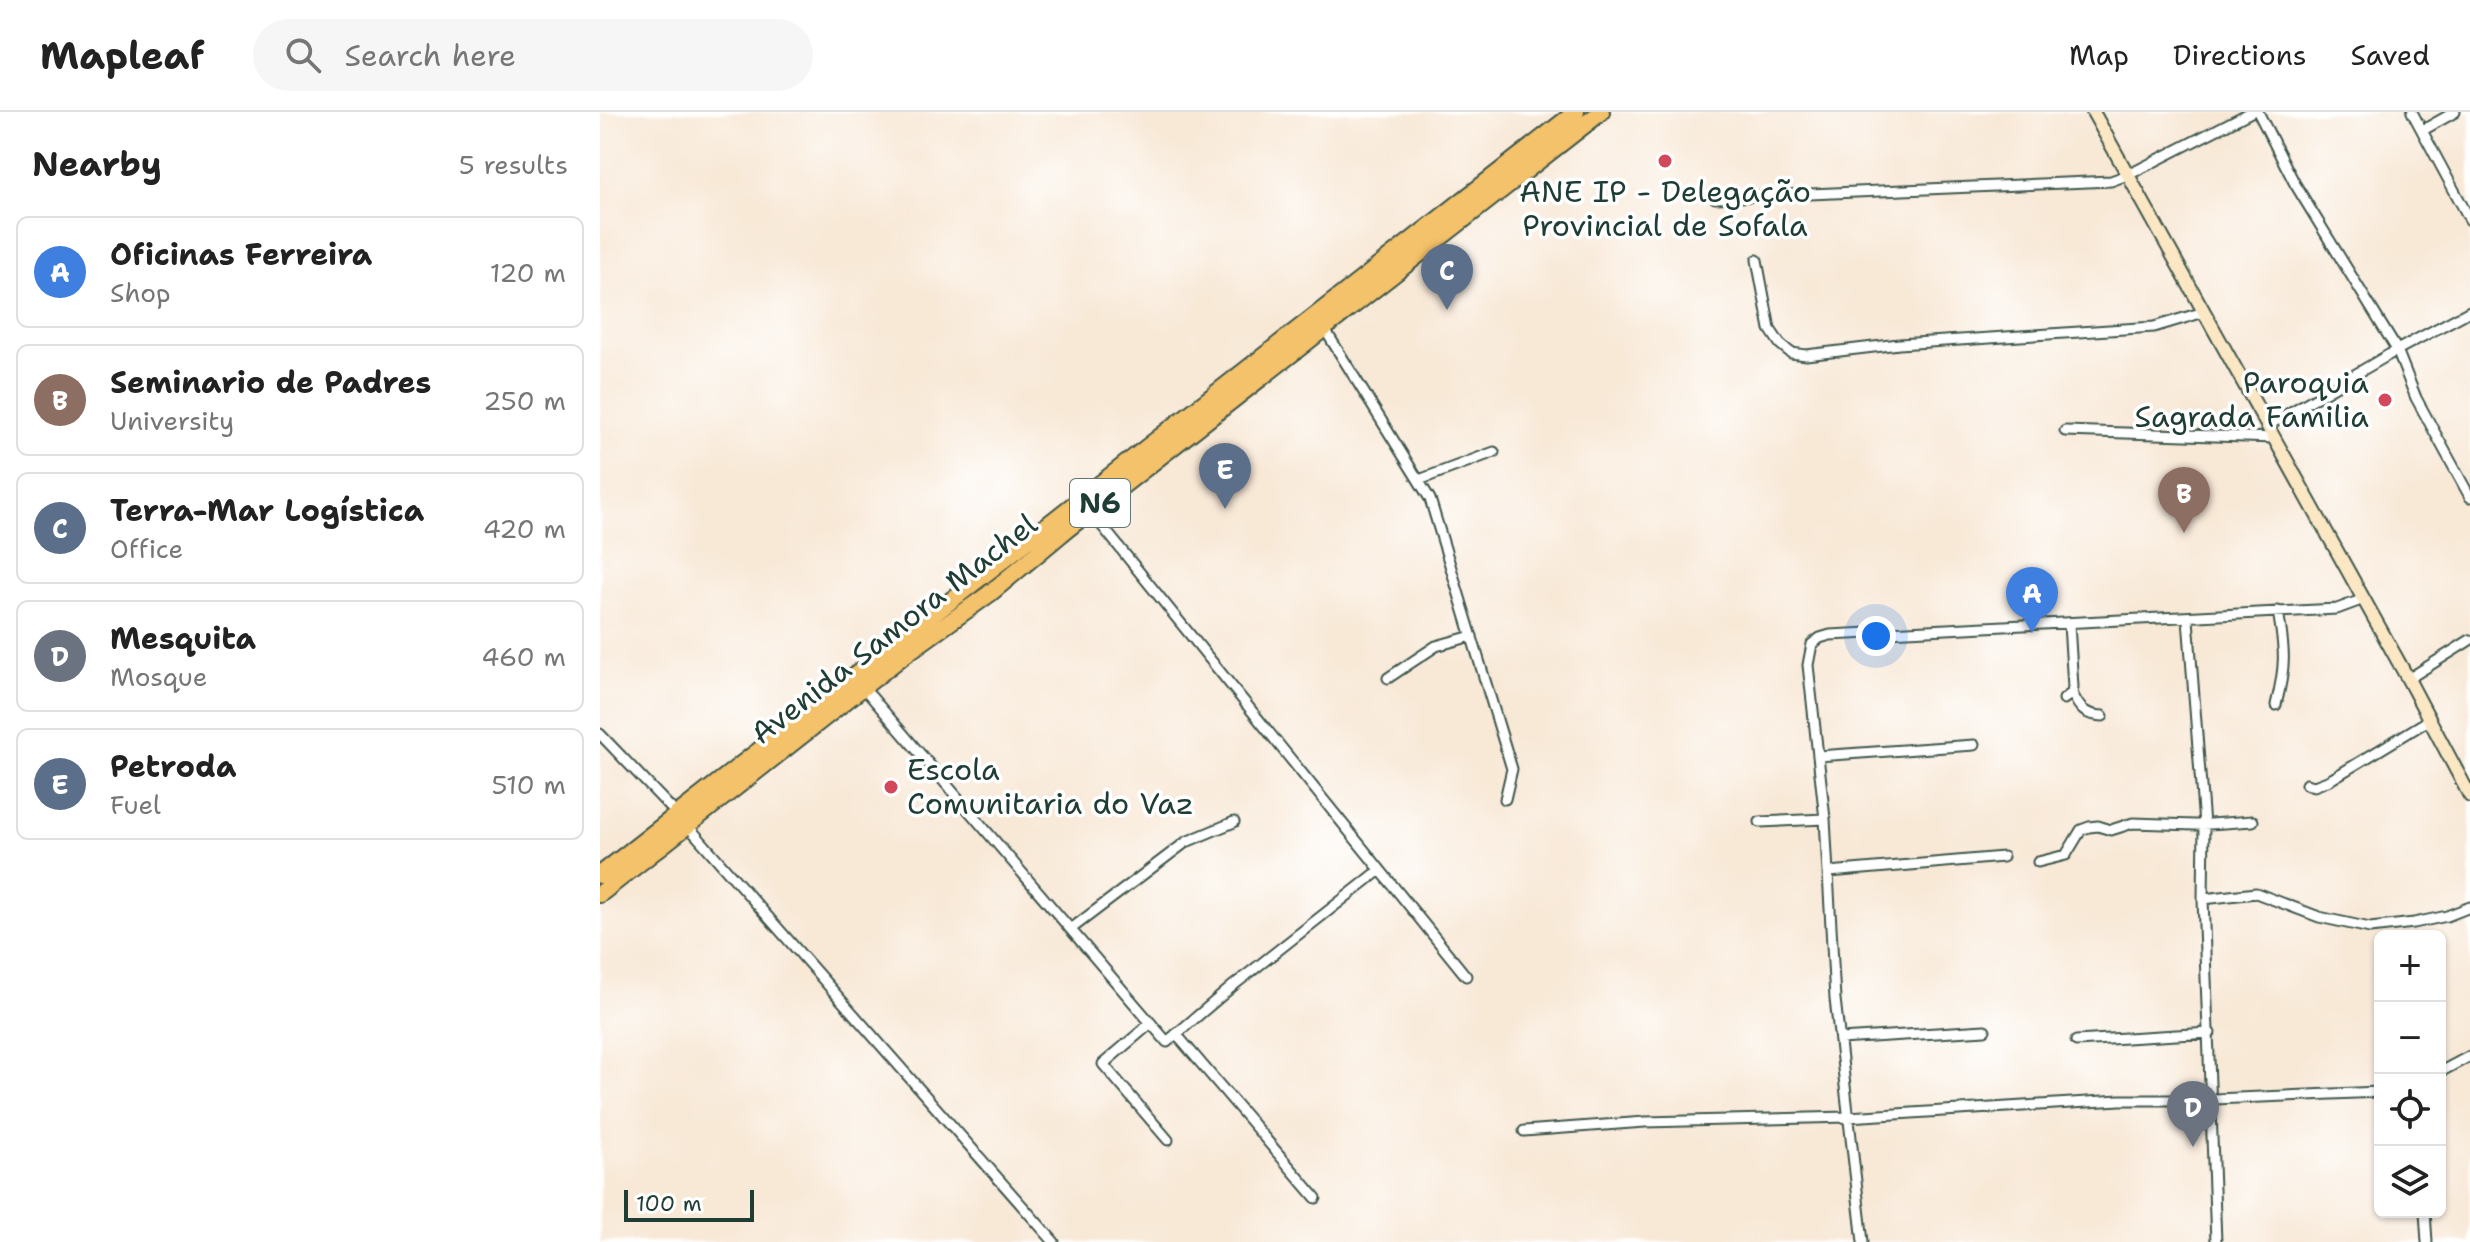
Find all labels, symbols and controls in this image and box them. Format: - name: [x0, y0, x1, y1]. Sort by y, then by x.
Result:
- search box: [253, 19, 813, 91]
- text: Mapleaf: [40, 30, 205, 81]
- icon: search: [281, 33, 325, 77]
- text: Search here: [345, 35, 516, 76]
- text: Map: [2069, 36, 2129, 74]
- text: Directions: [2173, 36, 2307, 74]
- text: Saved: [2351, 36, 2430, 74]
- text: Nearby: [32, 141, 162, 187]
- text: 5 results: [459, 147, 568, 182]
- marker: ANE IP - Delegação Provincial de Sofala: [1656, 152, 1674, 170]
- place label: ANE IP - Delegação Provincial de Sofala: [1519, 171, 1811, 246]
- text: Oficinas Ferreira: [110, 234, 372, 275]
- pin: C: [1421, 244, 1473, 310]
- text: A: [50, 255, 70, 290]
- text: 120 m: [490, 255, 566, 290]
- text: Shop: [110, 275, 171, 310]
- text: Seminario de Padres: [110, 362, 431, 403]
- place label: Paroquia Sagrada Familia: [2135, 362, 2369, 437]
- text: B: [52, 383, 68, 418]
- text: 250 m: [483, 383, 566, 418]
- marker: Paroquia Sagrada Familia: [2376, 391, 2394, 409]
- text: University: [110, 403, 234, 438]
- pin: E: [1199, 443, 1251, 509]
- pin: B: [2158, 467, 2210, 533]
- road number: N6: [1070, 479, 1130, 527]
- text: Terra-Mar Logística: [110, 490, 424, 531]
- street label: Avenida Samora Machel: [742, 504, 1045, 754]
- text: C: [52, 511, 68, 546]
- text: 420 m: [483, 511, 566, 546]
- text: Office: [110, 531, 183, 566]
- pin: A: [2006, 567, 2058, 633]
- your location: [1856, 616, 1896, 656]
- text: Mesquita: [110, 618, 256, 659]
- text: D: [51, 639, 69, 674]
- text: 460 m: [481, 639, 566, 674]
- text: Mosque: [110, 659, 207, 694]
- text: Petroda: [110, 746, 236, 787]
- place label: Escola Comunitaria do Vaz: [907, 749, 1194, 824]
- text: E: [51, 767, 69, 802]
- text: 510 m: [492, 767, 566, 802]
- marker: Escola Comunitaria do Vaz: [882, 778, 900, 796]
- text: Fuel: [110, 787, 161, 822]
- map controls: [2374, 930, 2446, 1218]
- button: +: [2374, 930, 2446, 1002]
- button: −: [2374, 1002, 2446, 1074]
- button: locate: [2374, 1074, 2446, 1146]
- pin: D: [2167, 1081, 2219, 1147]
- button: layers: [2374, 1146, 2446, 1218]
- scale bar: [624, 1186, 754, 1222]
- text: 100 m: [636, 1189, 702, 1218]

